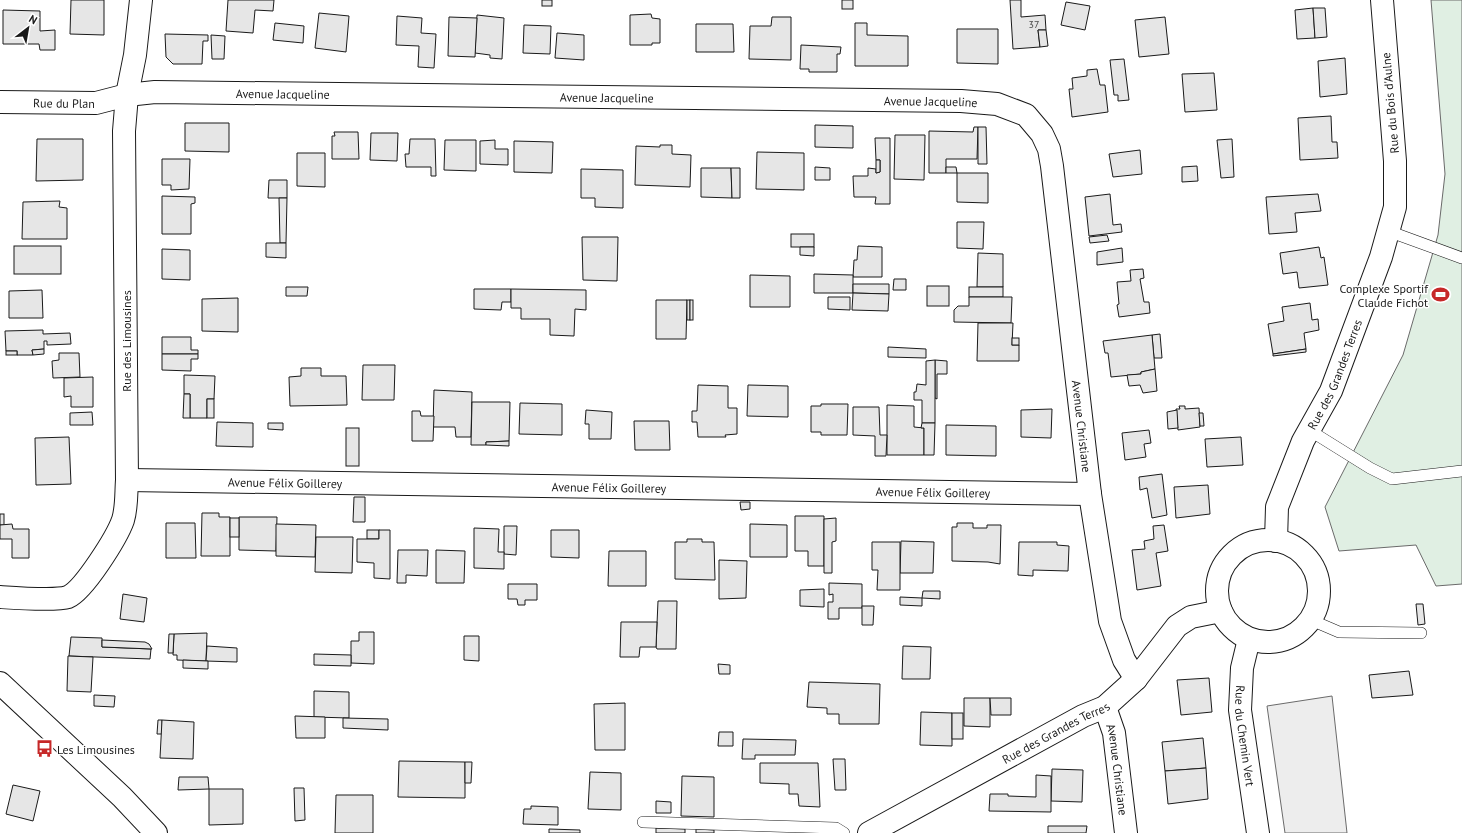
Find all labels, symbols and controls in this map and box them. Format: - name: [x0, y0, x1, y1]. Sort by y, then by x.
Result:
- north arrow: [8, 8, 48, 48]
- text: N: [26, 12, 40, 27]
- house number: 37: [1029, 18, 1039, 31]
- street label: Rue du Bois d'Aulne: [1378, 52, 1402, 154]
- street label: Avenue Jacqueline: [236, 85, 330, 101]
- street label: Avenue Jacqueline: [560, 89, 654, 105]
- street label: Avenue Jacqueline: [884, 93, 978, 110]
- street label: Rue du Plan: [33, 95, 95, 110]
- place label: Complexe Sportif Claude Fichot: [1340, 281, 1429, 310]
- sports icon: Complexe Sportif Claude Fichot: [1431, 285, 1451, 305]
- street label: Rue des Limousines: [119, 290, 134, 392]
- street label: Rue des Grandes Terres: [1304, 317, 1365, 432]
- street label: Avenue Christiane: [1069, 379, 1095, 473]
- street label: Avenue Félix Goillerey: [228, 474, 343, 491]
- street label: Avenue Félix Goillerey: [552, 479, 667, 495]
- street label: Avenue Félix Goillerey: [876, 483, 991, 500]
- street label: Rue du Chemin Vert: [1232, 685, 1259, 787]
- street label: Rue des Grandes Terres: [999, 699, 1113, 766]
- street label: Avenue Christiane: [1104, 721, 1131, 816]
- bus stop icon: Les Limousines: [34, 739, 54, 759]
- place label: Les Limousines: [57, 742, 135, 757]

